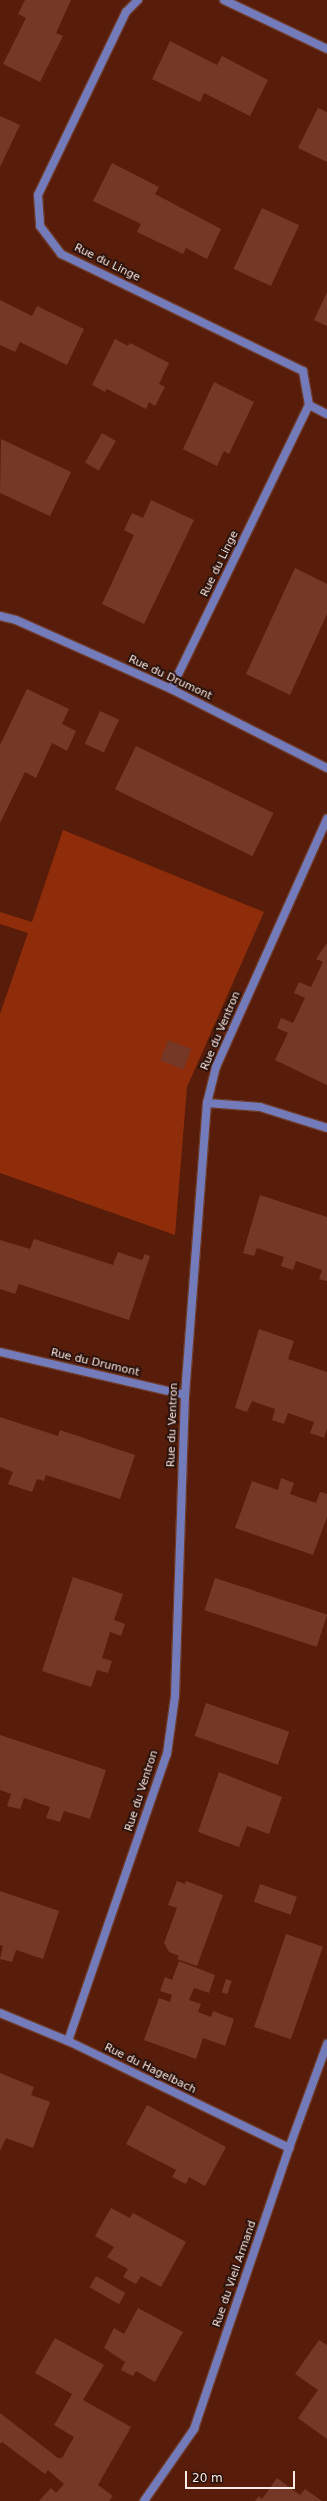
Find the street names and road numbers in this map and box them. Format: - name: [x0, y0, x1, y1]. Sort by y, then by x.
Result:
- street label: Rue du Linge: [72, 241, 142, 285]
- street label: Rue du Linge: [198, 529, 242, 599]
- street label: Rue du Drumont: [126, 653, 214, 703]
- street label: Rue du Ventron: [198, 990, 244, 1072]
- street label: Rue du Drumont: [49, 1346, 141, 1380]
- street label: Rue du Ventron: [165, 1383, 181, 1467]
- street label: Rue du Ventron: [123, 1749, 161, 1833]
- street label: Rue du Hagelbach: [102, 2041, 198, 2097]
- street label: Rue du Vieil Armand: [211, 2219, 259, 2329]

